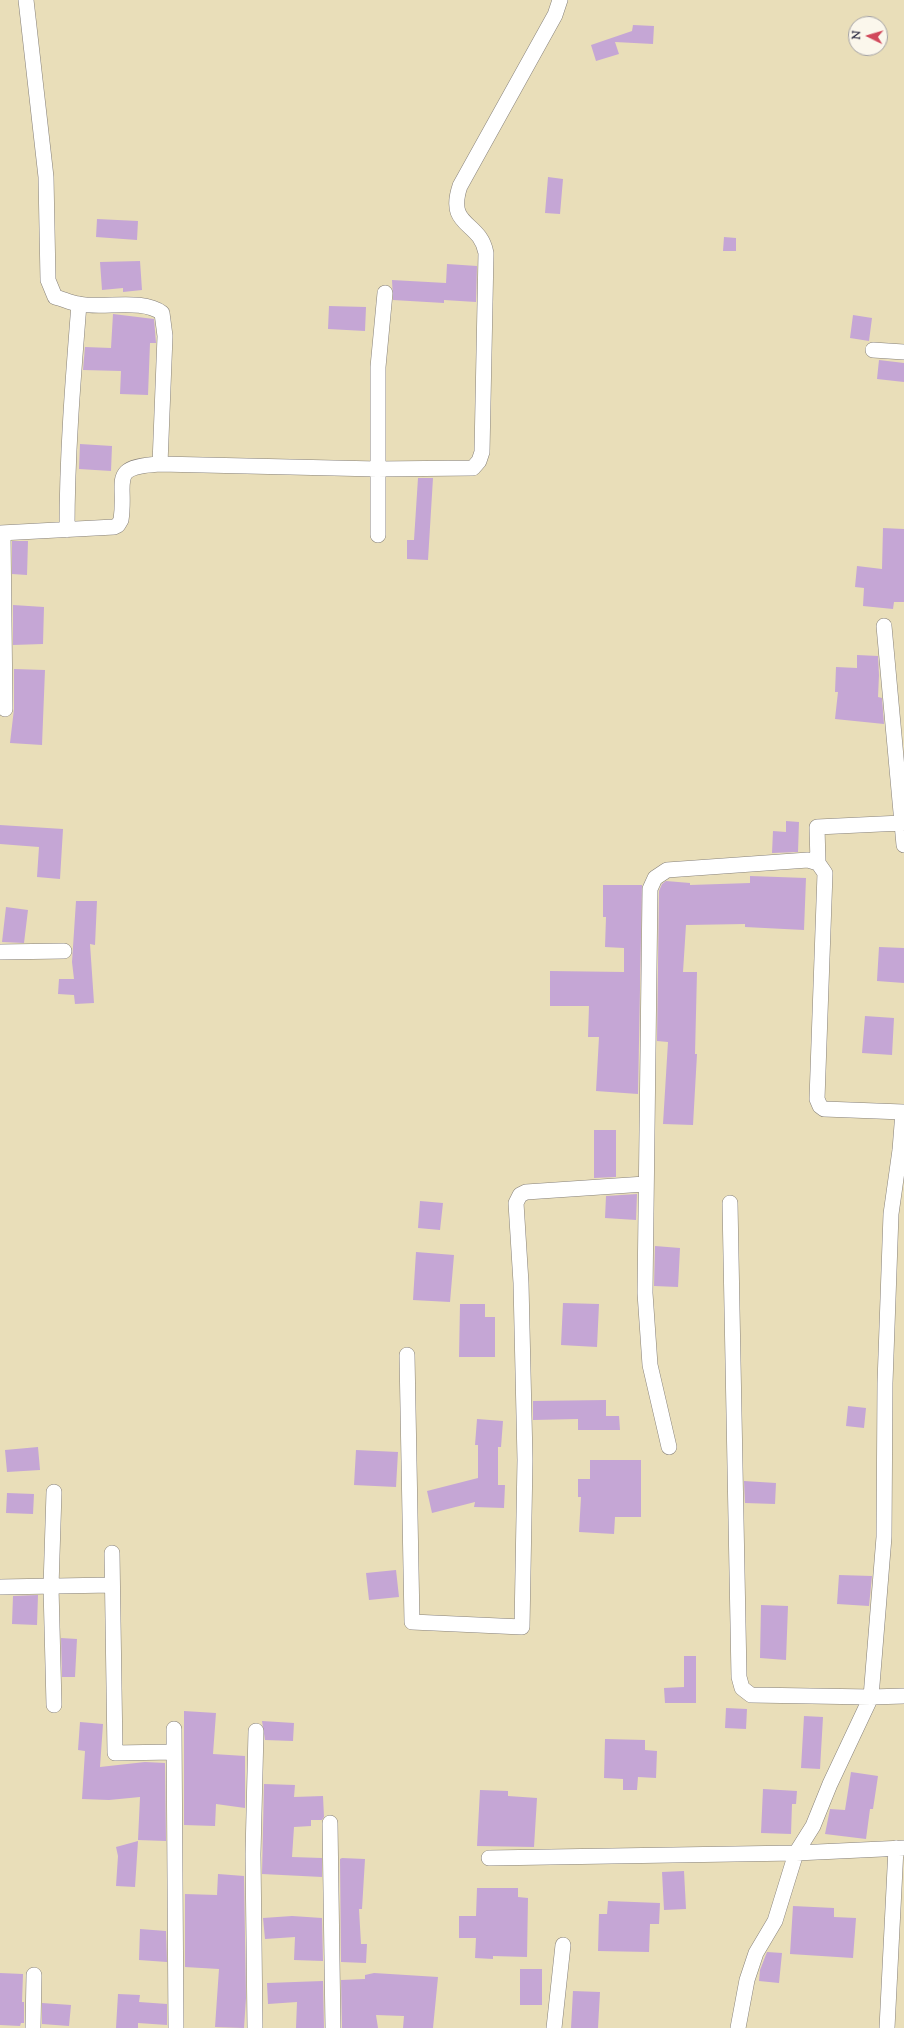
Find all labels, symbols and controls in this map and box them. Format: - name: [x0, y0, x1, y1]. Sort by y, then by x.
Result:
- north arrow: [848, 16, 888, 56]
- text: N: [849, 30, 865, 40]

